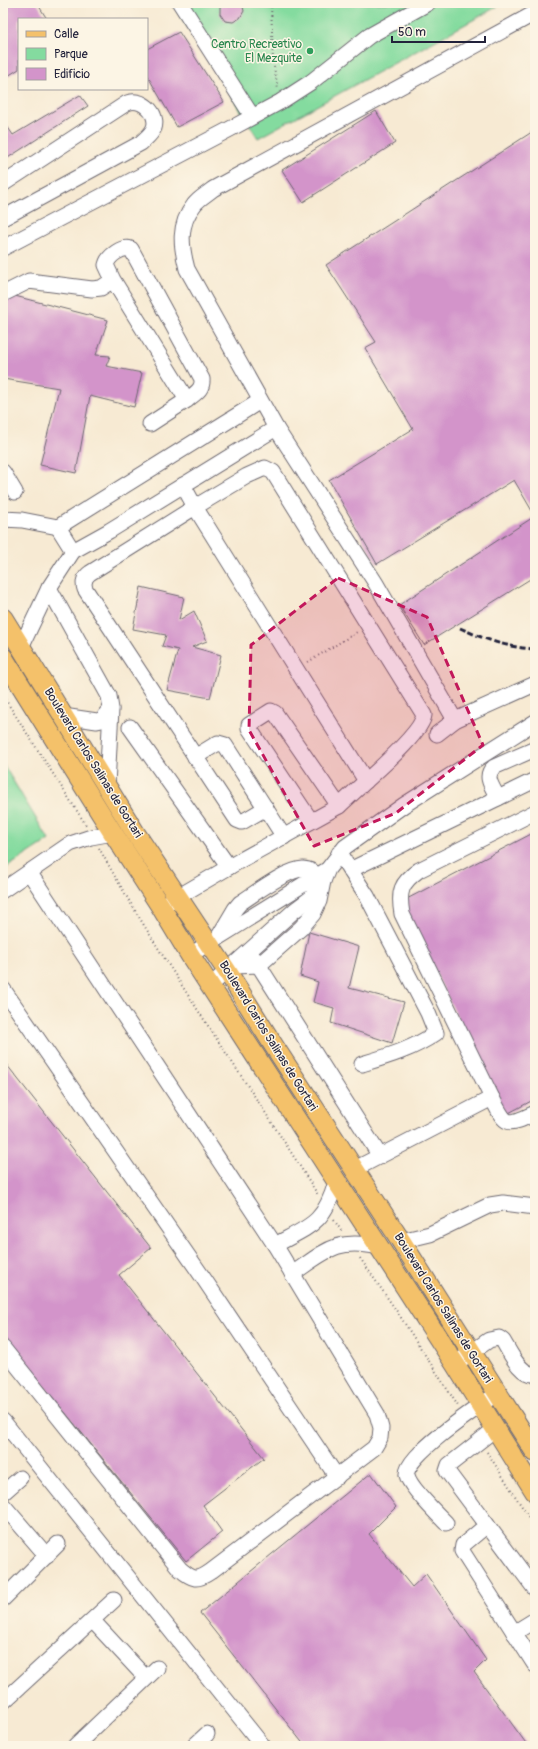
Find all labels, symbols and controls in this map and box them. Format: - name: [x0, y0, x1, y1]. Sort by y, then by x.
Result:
- legend: [18, 18, 148, 90]
- scale bar: [392, 18, 485, 44]
- text: 50 m: [398, 25, 426, 40]
- text: Calle: [54, 27, 79, 42]
- place label: Centro Recreativo El Mezquite: [211, 37, 303, 66]
- marker: Centro Recreativo El Mezquite: [305, 46, 315, 56]
- text: Parque: [54, 47, 88, 62]
- text: Edificio: [54, 67, 90, 82]
- street label: Boulevard Carlos Salinas de Gortari: [41, 685, 145, 841]
- street label: Boulevard Carlos Salinas de Gortari: [216, 958, 320, 1114]
- street label: Boulevard Carlos Salinas de Gortari: [391, 1230, 495, 1386]

